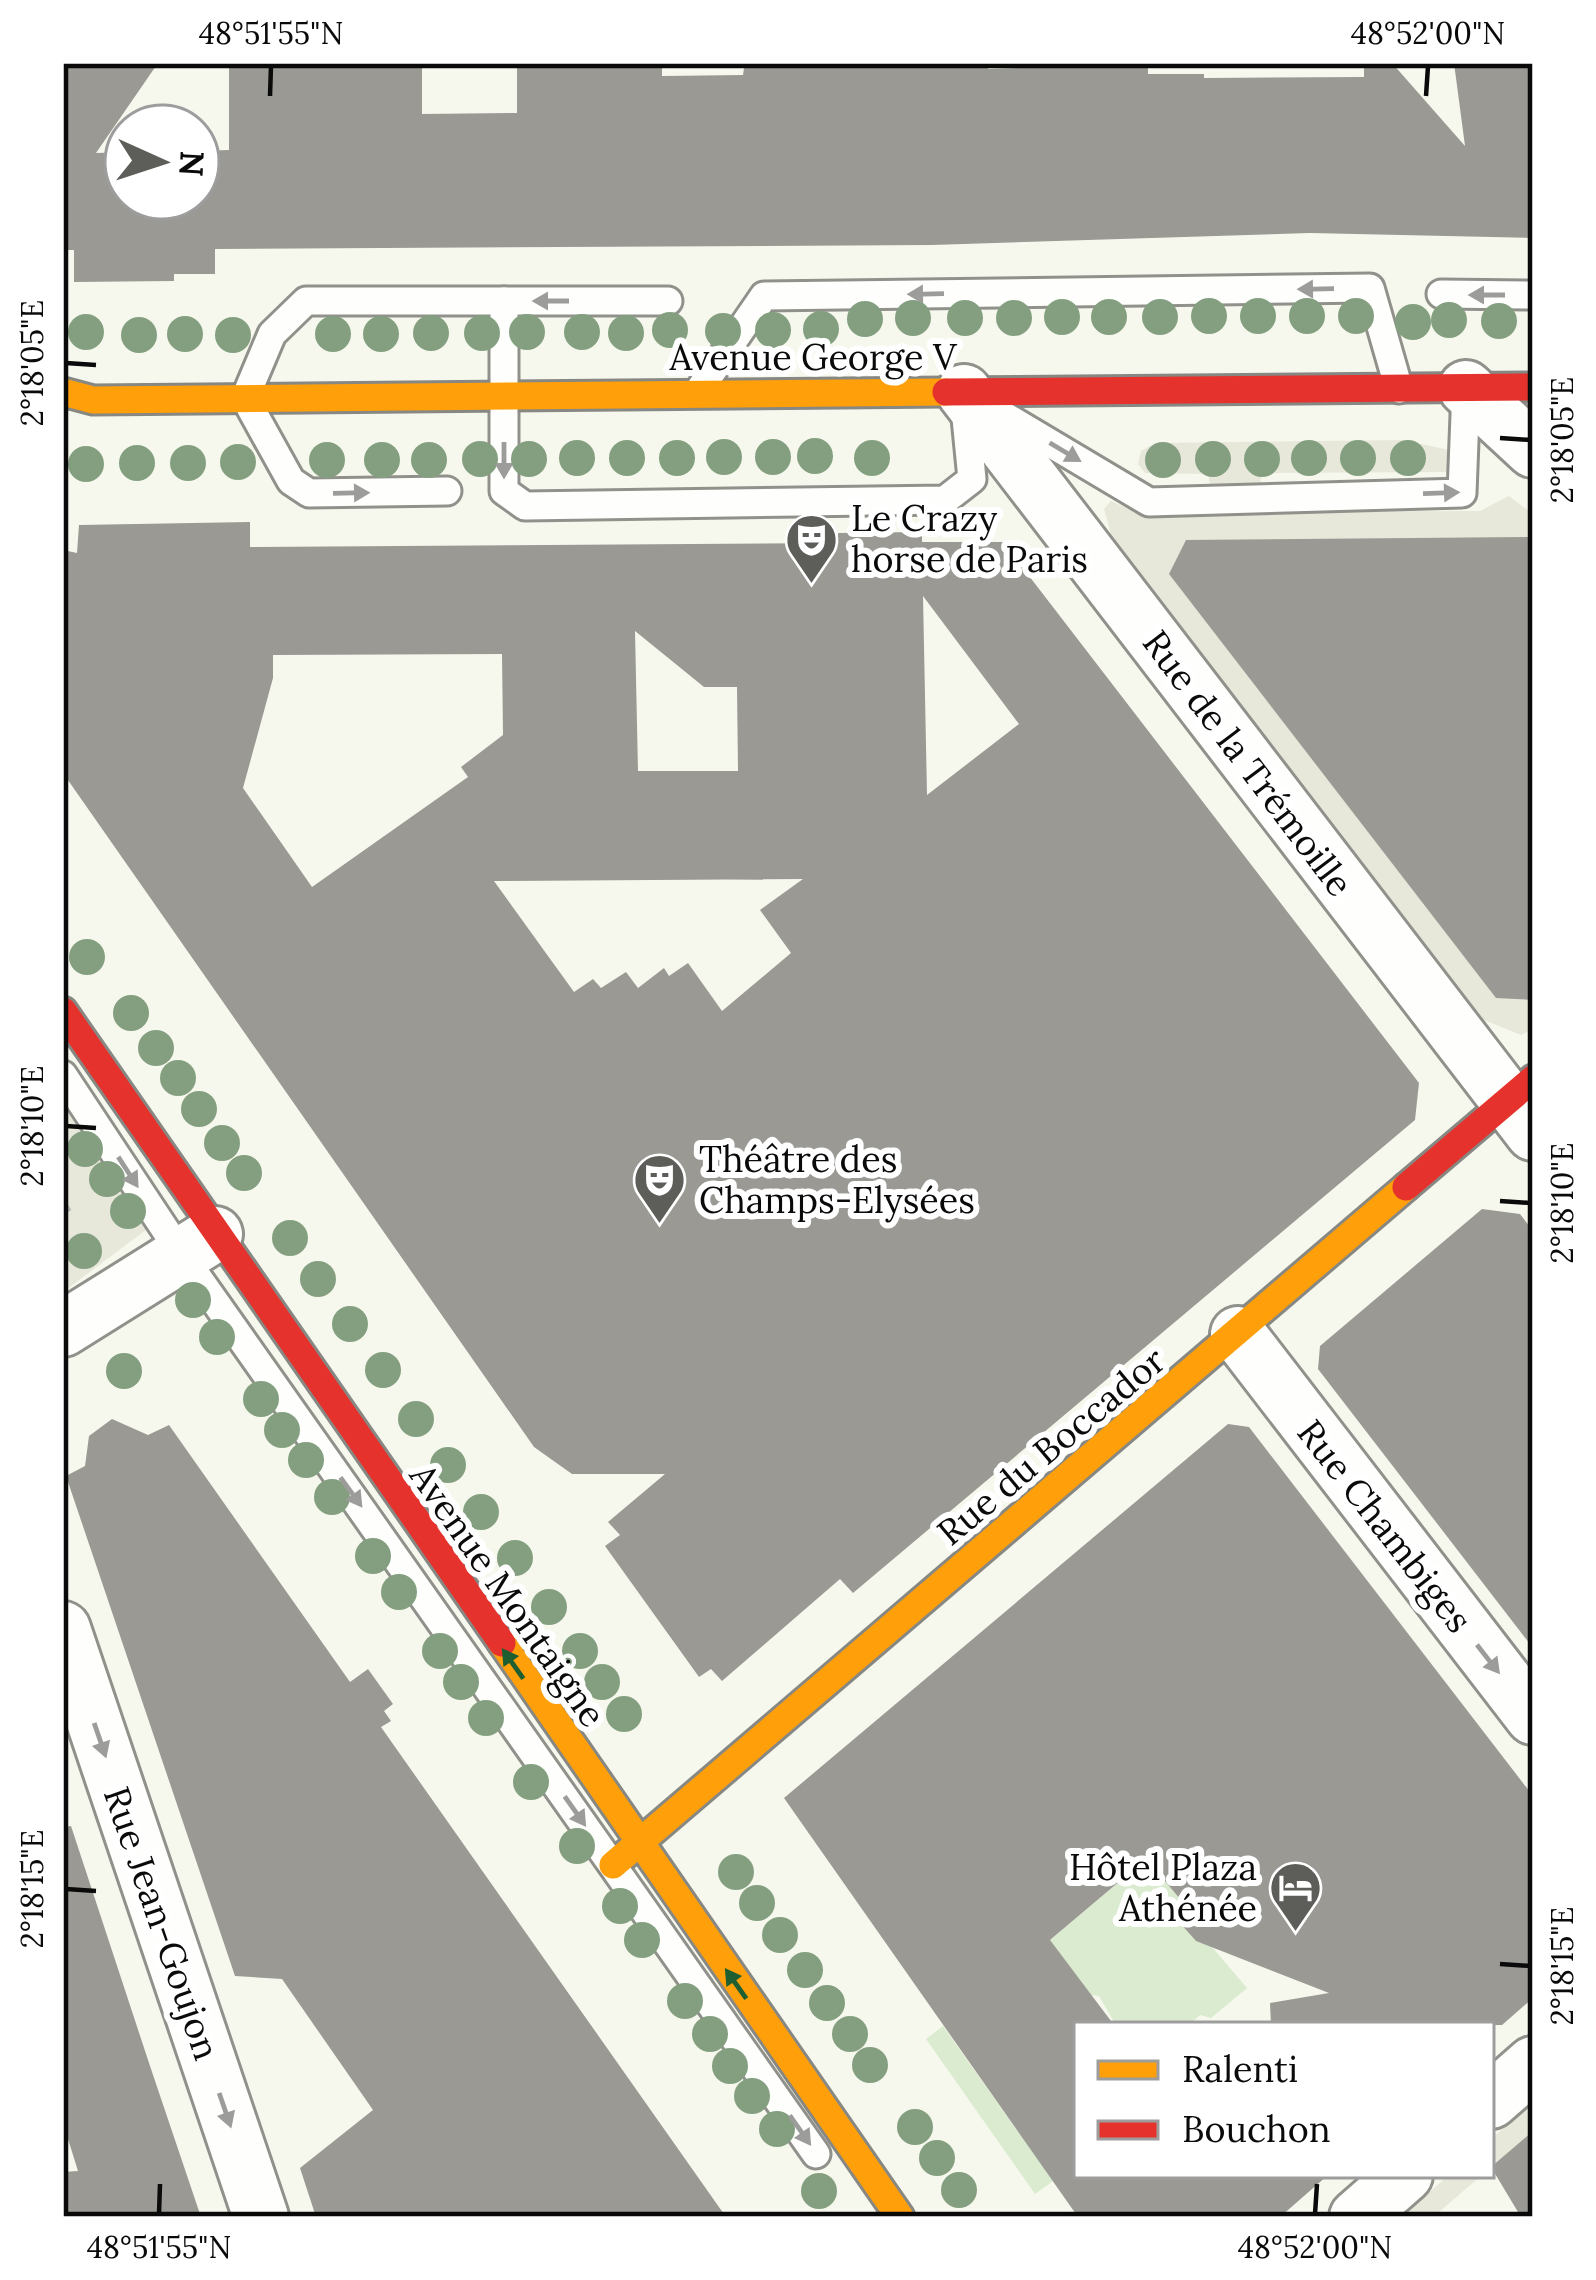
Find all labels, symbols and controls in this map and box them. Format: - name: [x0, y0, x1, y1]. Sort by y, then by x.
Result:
- text: 48°51'55"N: [199, 14, 343, 52]
- text: 48°52'00"N: [1351, 14, 1505, 52]
- north arrow: [102, 102, 222, 222]
- text: N: [170, 150, 214, 177]
- one-way arrow: [1296, 279, 1334, 298]
- one-way arrow: [906, 285, 944, 304]
- one-way arrow: [1467, 285, 1505, 305]
- one-way arrow: [531, 291, 569, 311]
- text: 2°18'05"E: [13, 300, 51, 426]
- street label: Avenue George V: [668, 334, 958, 380]
- text: 2°18'05"E: [1543, 377, 1581, 503]
- one-way arrow: [1048, 440, 1081, 461]
- one-way arrow: [494, 442, 514, 480]
- one-way arrow: [333, 483, 371, 502]
- one-way arrow: [1423, 484, 1461, 503]
- place label: Le Crazy horse de Paris: [851, 495, 1088, 582]
- theatre icon: Le Crazy horse de Paris: [784, 511, 840, 585]
- street label: Rue de la Trémoille: [1133, 621, 1363, 905]
- text: 2°18'10"E: [13, 1066, 51, 1186]
- place label: Théâtre des Champs-Elysées: [699, 1136, 975, 1223]
- text: 2°18'10"E: [1543, 1143, 1581, 1263]
- theatre icon: Théâtre des Champs-Elysées: [632, 1152, 688, 1226]
- one-way arrow: [117, 1156, 139, 1189]
- street label: Rue du Boccador: [928, 1337, 1175, 1555]
- street label: Rue Chambiges: [1288, 1410, 1482, 1642]
- street label: Avenue Montaigne: [399, 1454, 616, 1736]
- one-way arrow: [339, 1476, 362, 1508]
- one-way arrow: [1476, 1644, 1500, 1675]
- one-way arrow: [502, 1648, 525, 1680]
- one-way arrow: [92, 1722, 111, 1759]
- street label: Rue Jean-Goujon: [94, 1780, 230, 2066]
- one-way arrow: [563, 1795, 586, 1828]
- text: 2°18'15"E: [13, 1830, 51, 1948]
- place label: Hôtel Plaza Athénée: [1069, 1844, 1257, 1931]
- hotel icon: Hôtel Plaza Athénée: [1268, 1860, 1324, 1934]
- text: 2°18'15"E: [1543, 1907, 1581, 2025]
- one-way arrow: [725, 1968, 748, 2000]
- legend: [1074, 2022, 1494, 2178]
- text: Ralenti: [1182, 2046, 1298, 2092]
- one-way arrow: [217, 2092, 235, 2128]
- text: Bouchon: [1182, 2106, 1331, 2152]
- one-way arrow: [788, 2114, 811, 2147]
- text: 48°51'55"N: [87, 2228, 231, 2266]
- text: 48°52'00"N: [1238, 2228, 1392, 2266]

